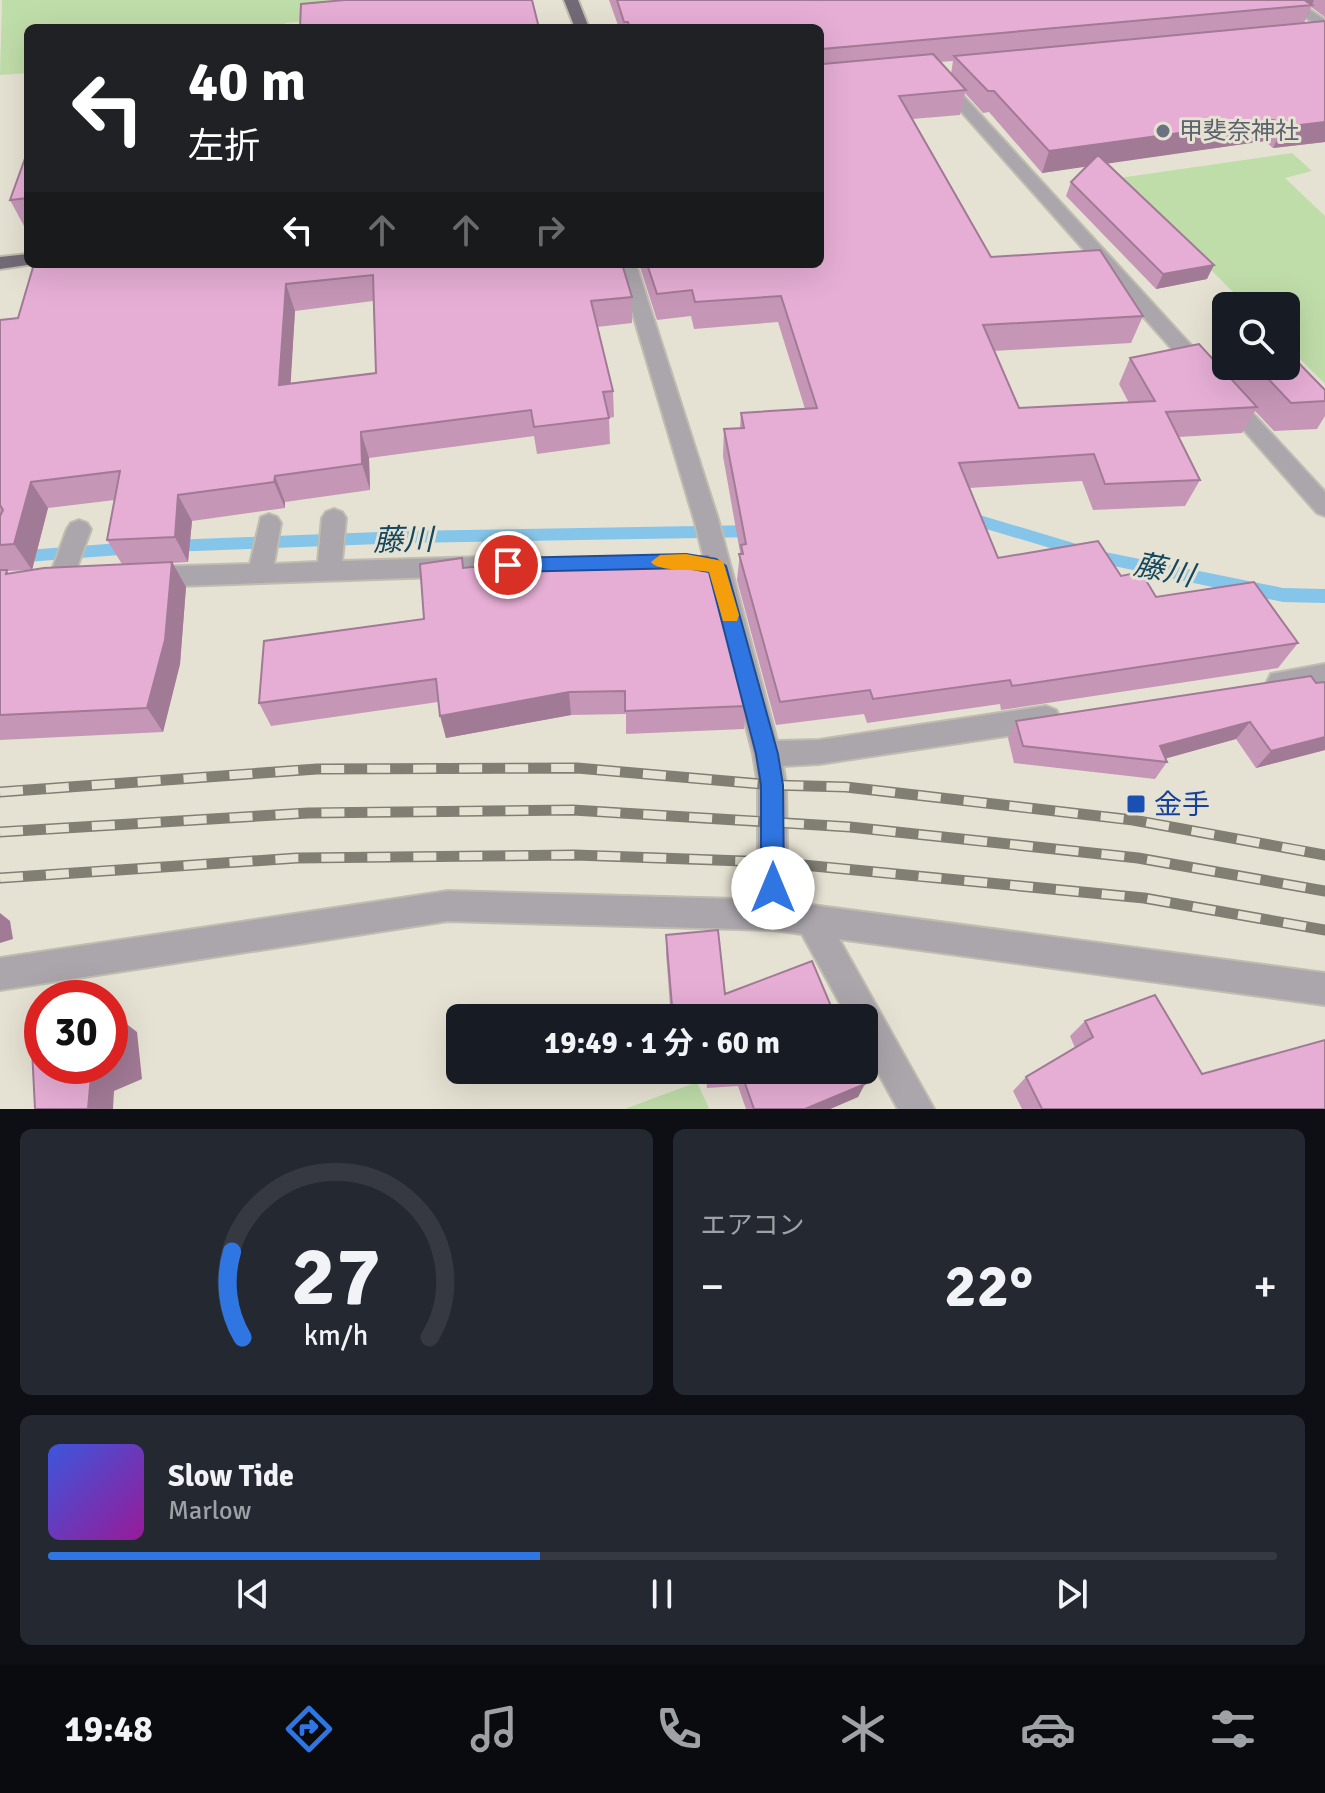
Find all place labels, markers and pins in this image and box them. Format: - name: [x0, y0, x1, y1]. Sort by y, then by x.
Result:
- place label: 甲斐奈神社: [1179, 116, 1299, 146]
- marker: 甲斐奈神社: [1154, 122, 1172, 140]
- pin: [474, 531, 542, 599]
- place label: 金手: [1154, 788, 1210, 822]
- marker: 金手: [1125, 793, 1147, 815]

